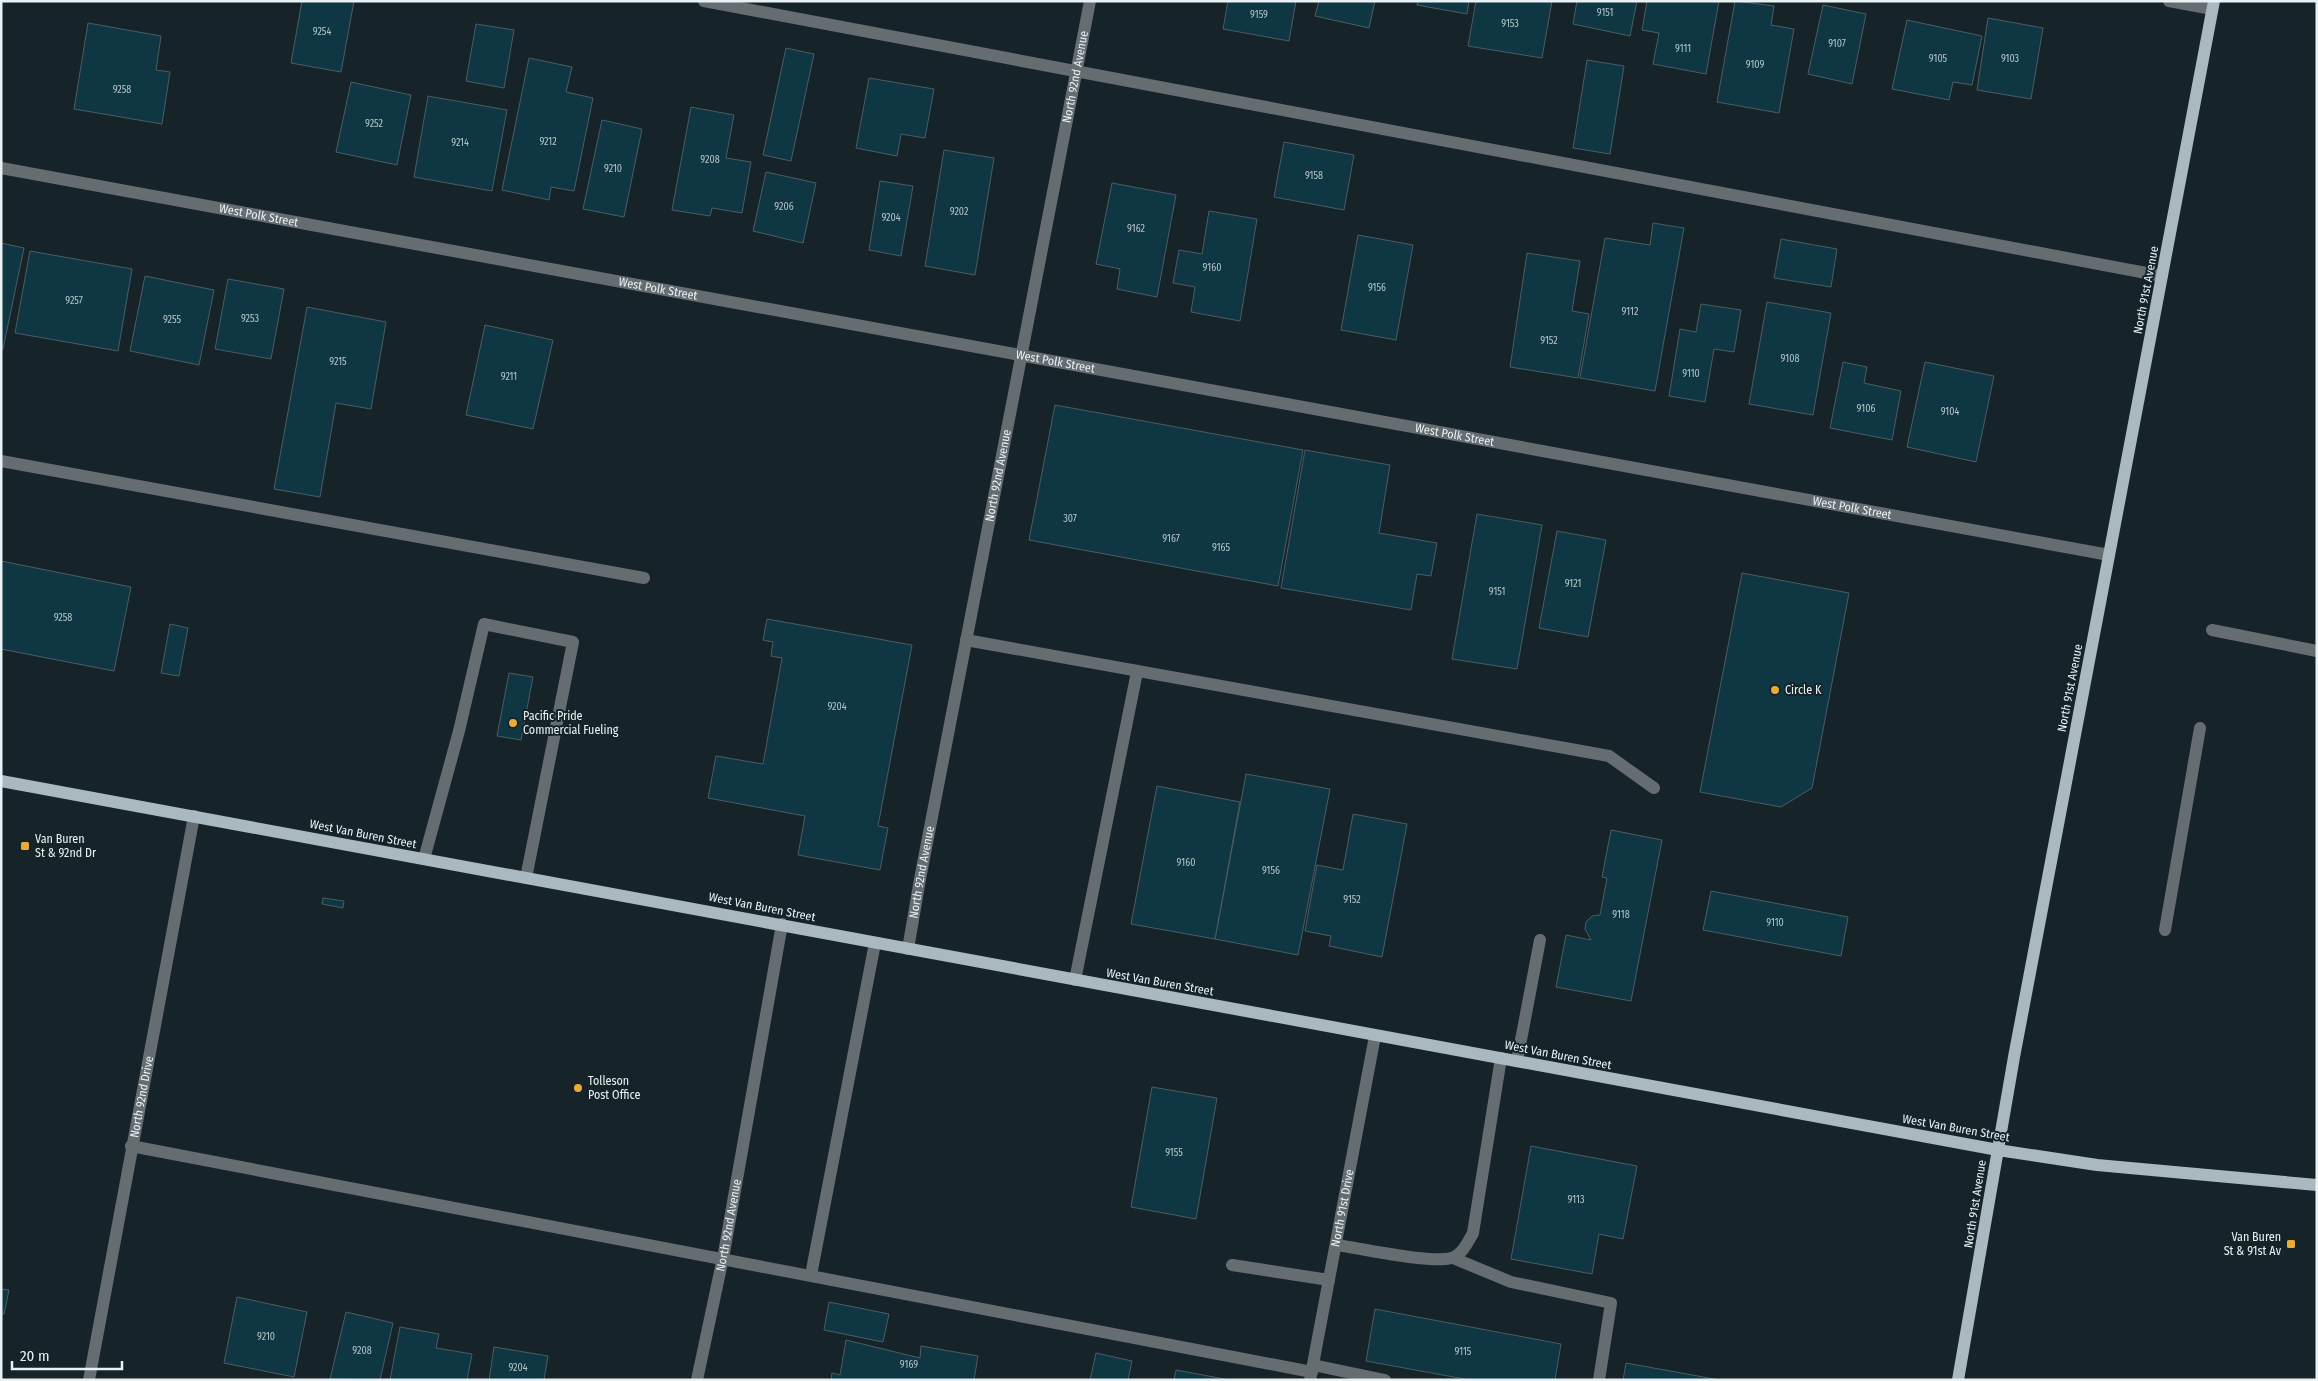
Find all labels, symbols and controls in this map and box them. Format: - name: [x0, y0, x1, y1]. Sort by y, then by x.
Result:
- house number: 9151: [1597, 7, 1613, 19]
- house number: 9159: [1250, 9, 1268, 21]
- house number: 9153: [1501, 18, 1519, 30]
- house number: 9254: [313, 26, 331, 38]
- street label: North 92nd Avenue: [1060, 30, 1091, 124]
- house number: 9107: [1828, 38, 1846, 50]
- house number: 9111: [1675, 43, 1691, 55]
- house number: 9105: [1929, 53, 1948, 65]
- house number: 9103: [2001, 53, 2020, 65]
- house number: 9109: [1746, 59, 1764, 71]
- house number: 9258: [113, 84, 131, 96]
- house number: 9252: [365, 118, 384, 130]
- house number: 9212: [539, 136, 557, 148]
- house number: 9214: [451, 137, 469, 149]
- house number: 9208: [700, 154, 720, 166]
- house number: 9210: [604, 163, 622, 175]
- house number: 9158: [1305, 170, 1323, 182]
- street label: West Polk Street: [218, 201, 299, 229]
- house number: 9206: [774, 201, 794, 213]
- house number: 9202: [950, 206, 969, 218]
- house number: 9204: [881, 212, 901, 224]
- house number: 9162: [1127, 223, 1146, 235]
- street label: North 91st Avenue: [2131, 245, 2161, 335]
- house number: 9160: [1203, 262, 1221, 274]
- street label: West Polk Street: [617, 275, 699, 303]
- house number: 9156: [1368, 282, 1386, 294]
- house number: 9257: [65, 295, 83, 307]
- house number: 9112: [1622, 306, 1639, 318]
- house number: 9253: [241, 313, 260, 325]
- house number: 9255: [163, 314, 182, 326]
- house number: 9152: [1540, 335, 1558, 347]
- street label: West Polk Street: [1015, 347, 1096, 376]
- house number: 9108: [1781, 353, 1799, 365]
- house number: 9215: [329, 356, 347, 368]
- house number: 9110: [1682, 368, 1700, 380]
- house number: 9211: [501, 371, 517, 383]
- house number: 9106: [1857, 403, 1875, 415]
- house number: 9104: [1941, 406, 1959, 418]
- street label: West Polk Street: [1414, 421, 1495, 449]
- street label: North 92nd Avenue: [982, 428, 1014, 523]
- street label: West Polk Street: [1811, 494, 1893, 522]
- house number: 307: [1063, 513, 1077, 525]
- house number: 9167: [1162, 533, 1180, 545]
- house number: 9165: [1212, 542, 1230, 554]
- house number: 9121: [1565, 578, 1581, 590]
- house number: 9151: [1489, 586, 1505, 598]
- house number: 9258: [54, 612, 72, 624]
- street label: North 91st Avenue: [2055, 643, 2085, 733]
- place label: Circle K: [1785, 683, 1822, 697]
- marker: Circle K: [1769, 684, 1781, 696]
- house number: 9204: [827, 701, 847, 713]
- place label: Pacific Pride Commercial Fueling: [523, 709, 619, 737]
- marker: Pacific Pride Commercial Fueling: [507, 717, 519, 729]
- street label: West Van Buren Street: [308, 817, 418, 851]
- street label: North 92nd Avenue: [906, 825, 937, 919]
- place label: Van Buren St & 92nd Dr: [35, 832, 97, 860]
- marker: Van Buren St & 92nd Dr: [19, 840, 31, 852]
- house number: 9160: [1177, 857, 1195, 869]
- house number: 9156: [1262, 865, 1280, 877]
- street label: West Van Buren Street: [707, 890, 817, 924]
- house number: 9152: [1343, 894, 1361, 906]
- house number: 9118: [1612, 909, 1630, 921]
- house number: 9110: [1766, 917, 1784, 929]
- street label: West Van Buren Street: [1105, 966, 1215, 998]
- street label: West Van Buren Street: [1503, 1038, 1613, 1072]
- street label: North 92nd Drive: [127, 1055, 156, 1139]
- place label: Tolleson Post Office: [588, 1074, 640, 1102]
- marker: Tolleson Post Office: [572, 1082, 584, 1094]
- street label: West Van Buren Street: [1901, 1112, 2011, 1144]
- house number: 9155: [1165, 1147, 1183, 1159]
- street label: North 91st Avenue: [1961, 1159, 1989, 1249]
- street label: North 91st Drive: [1328, 1168, 1357, 1248]
- street label: North 92nd Avenue: [713, 1178, 744, 1273]
- house number: 9113: [1568, 1194, 1585, 1206]
- place label: Van Buren St & 91st Av: [2224, 1230, 2282, 1258]
- marker: Van Buren St & 91st Av: [2285, 1238, 2297, 1250]
- house number: 9210: [257, 1331, 275, 1343]
- scale bar: [12, 1338, 122, 1370]
- house number: 9208: [352, 1345, 372, 1357]
- house number: 9115: [1455, 1346, 1472, 1358]
- text: 20 m: [20, 1347, 50, 1365]
- house number: 9169: [900, 1359, 918, 1371]
- house number: 9204: [508, 1362, 528, 1374]

